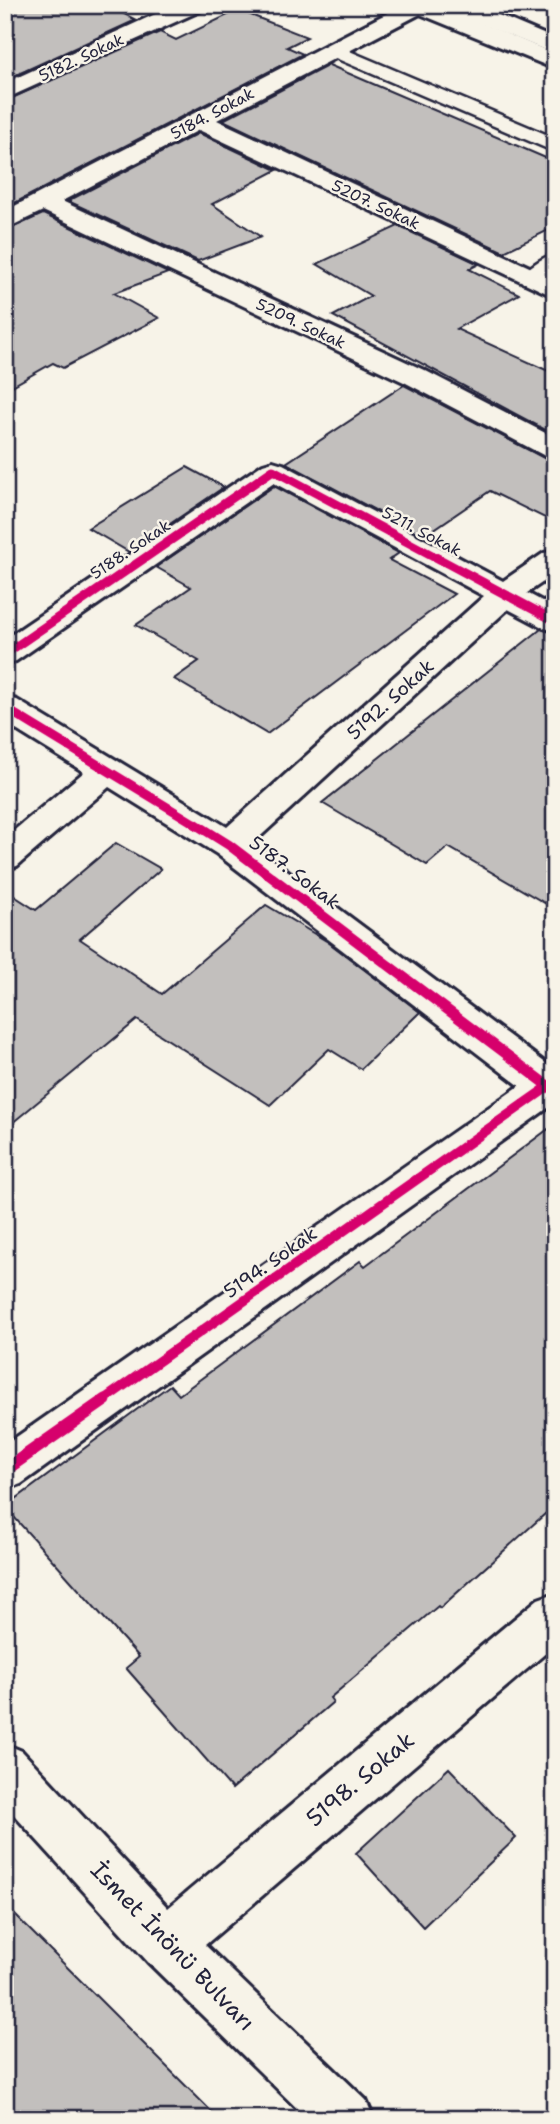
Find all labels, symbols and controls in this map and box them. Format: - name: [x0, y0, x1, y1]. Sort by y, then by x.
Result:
- street label: 5182. Sokak: [35, 29, 127, 86]
- street label: 5184. Sokak: [167, 83, 258, 144]
- street label: 5207. Sokak: [328, 175, 423, 234]
- street label: 5209. Sokak: [253, 294, 349, 353]
- street label: 5211. Sokak: [379, 502, 465, 561]
- street label: 5188. Sokak: [86, 515, 174, 584]
- street label: 5192. Sokak: [342, 654, 439, 745]
- street label: 5187. Sokak: [244, 830, 345, 915]
- street label: 5194. Sokak: [219, 1221, 322, 1304]
- street label: 5198. Sokak: [300, 1725, 420, 1833]
- street label: İsmet İnönü Bulvarı: [84, 1855, 262, 2037]

